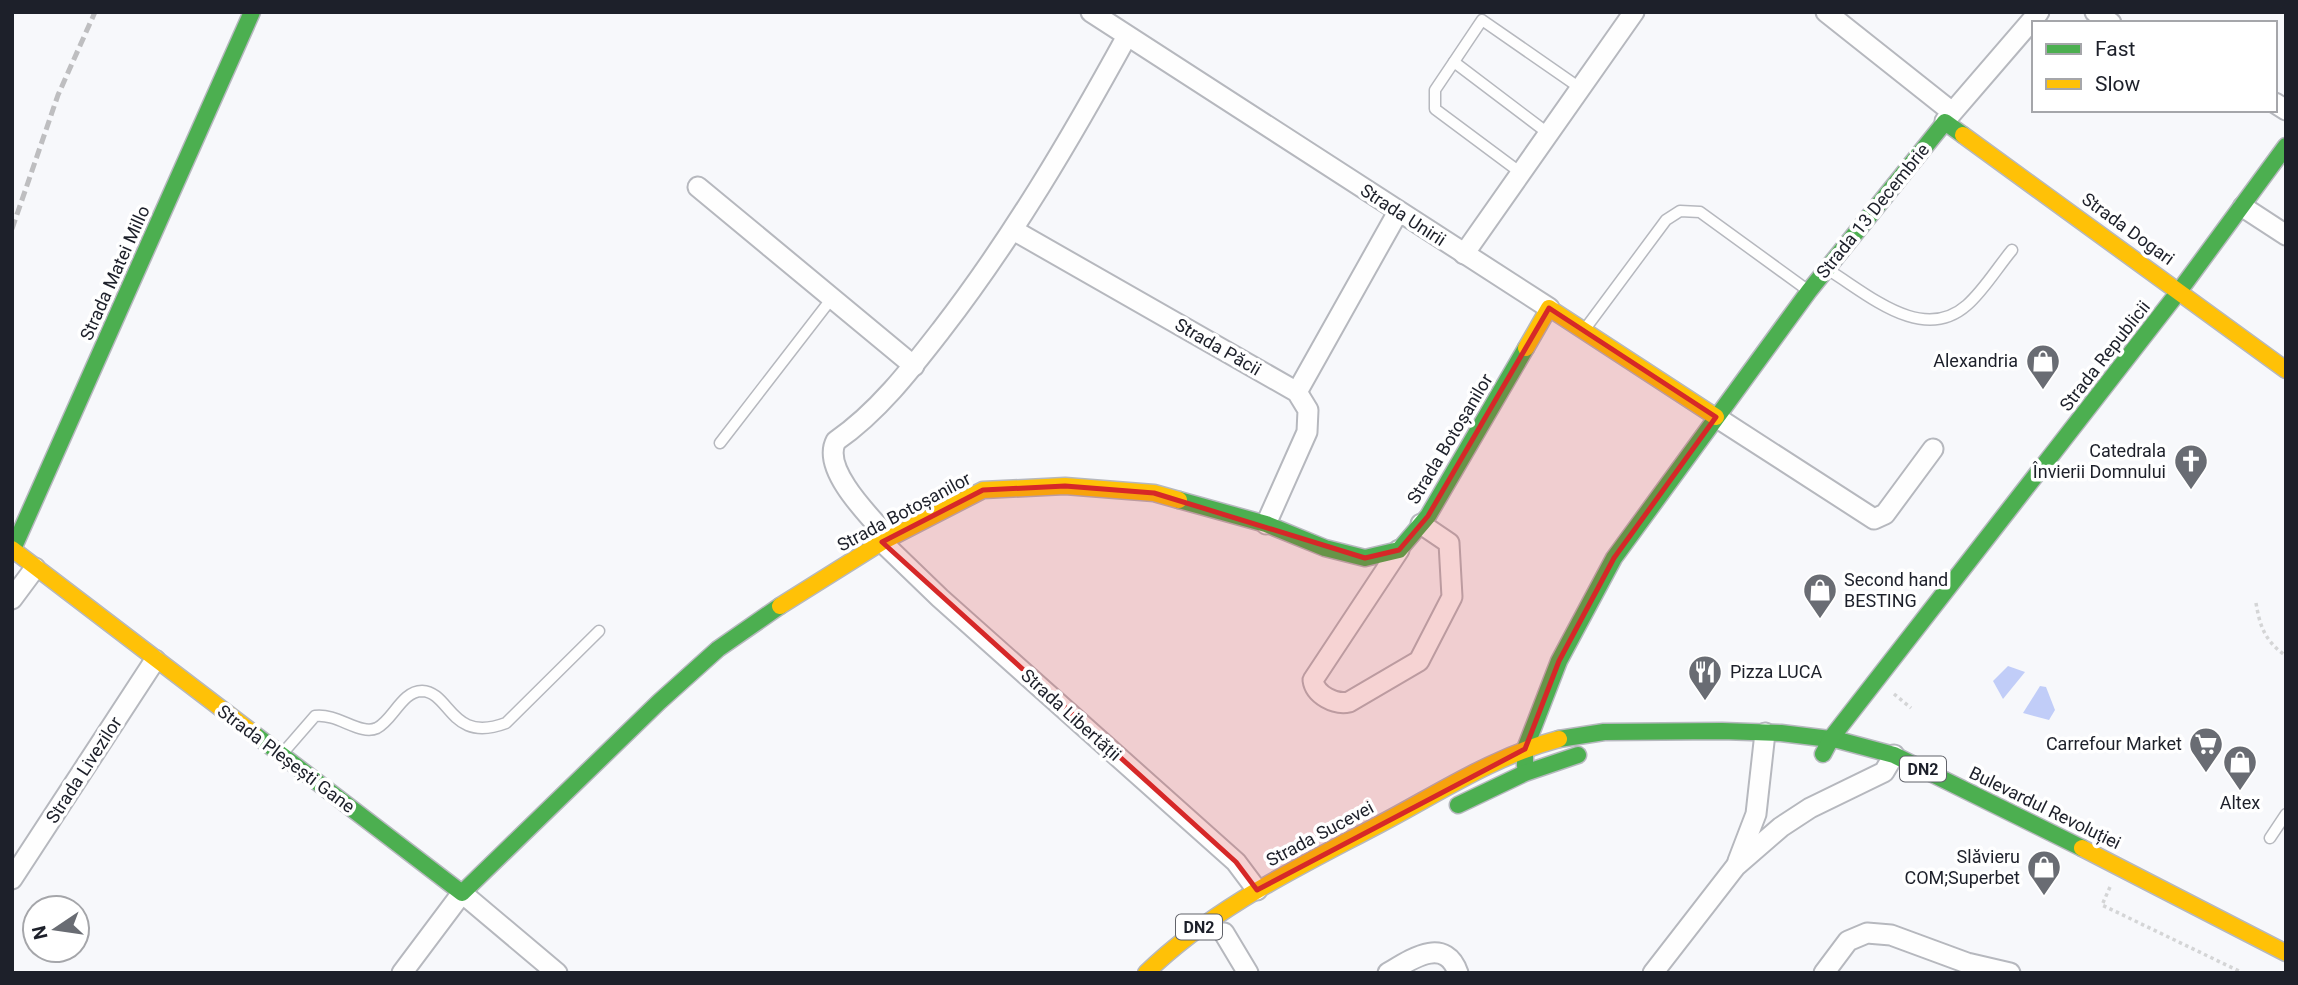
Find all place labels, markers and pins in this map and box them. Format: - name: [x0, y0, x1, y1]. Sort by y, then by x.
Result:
- shop icon: Alexandria: [2024, 342, 2062, 391]
- place label: Alexandria: [1933, 350, 2018, 371]
- place label: Catedrala Învierii Domnului: [2032, 440, 2166, 482]
- church icon: Catedrala Învierii Domnului: [2172, 442, 2210, 491]
- place label: Second hand BESTING: [1844, 569, 1948, 611]
- shop icon: Second hand BESTING: [1801, 571, 1839, 620]
- restaurant icon: Pizza LUCA: [1686, 653, 1724, 702]
- place label: Pizza LUCA: [1730, 661, 1822, 682]
- supermarket icon: Carrefour Market: [2187, 725, 2225, 774]
- place label: Carrefour Market: [2046, 733, 2182, 754]
- shop icon: Altex: [2221, 743, 2259, 792]
- place label: Altex: [2220, 792, 2260, 813]
- place label: Slăvieru COM;Superbet: [1904, 846, 2020, 888]
- shop icon: Slăvieru COM;Superbet: [2025, 848, 2063, 897]

